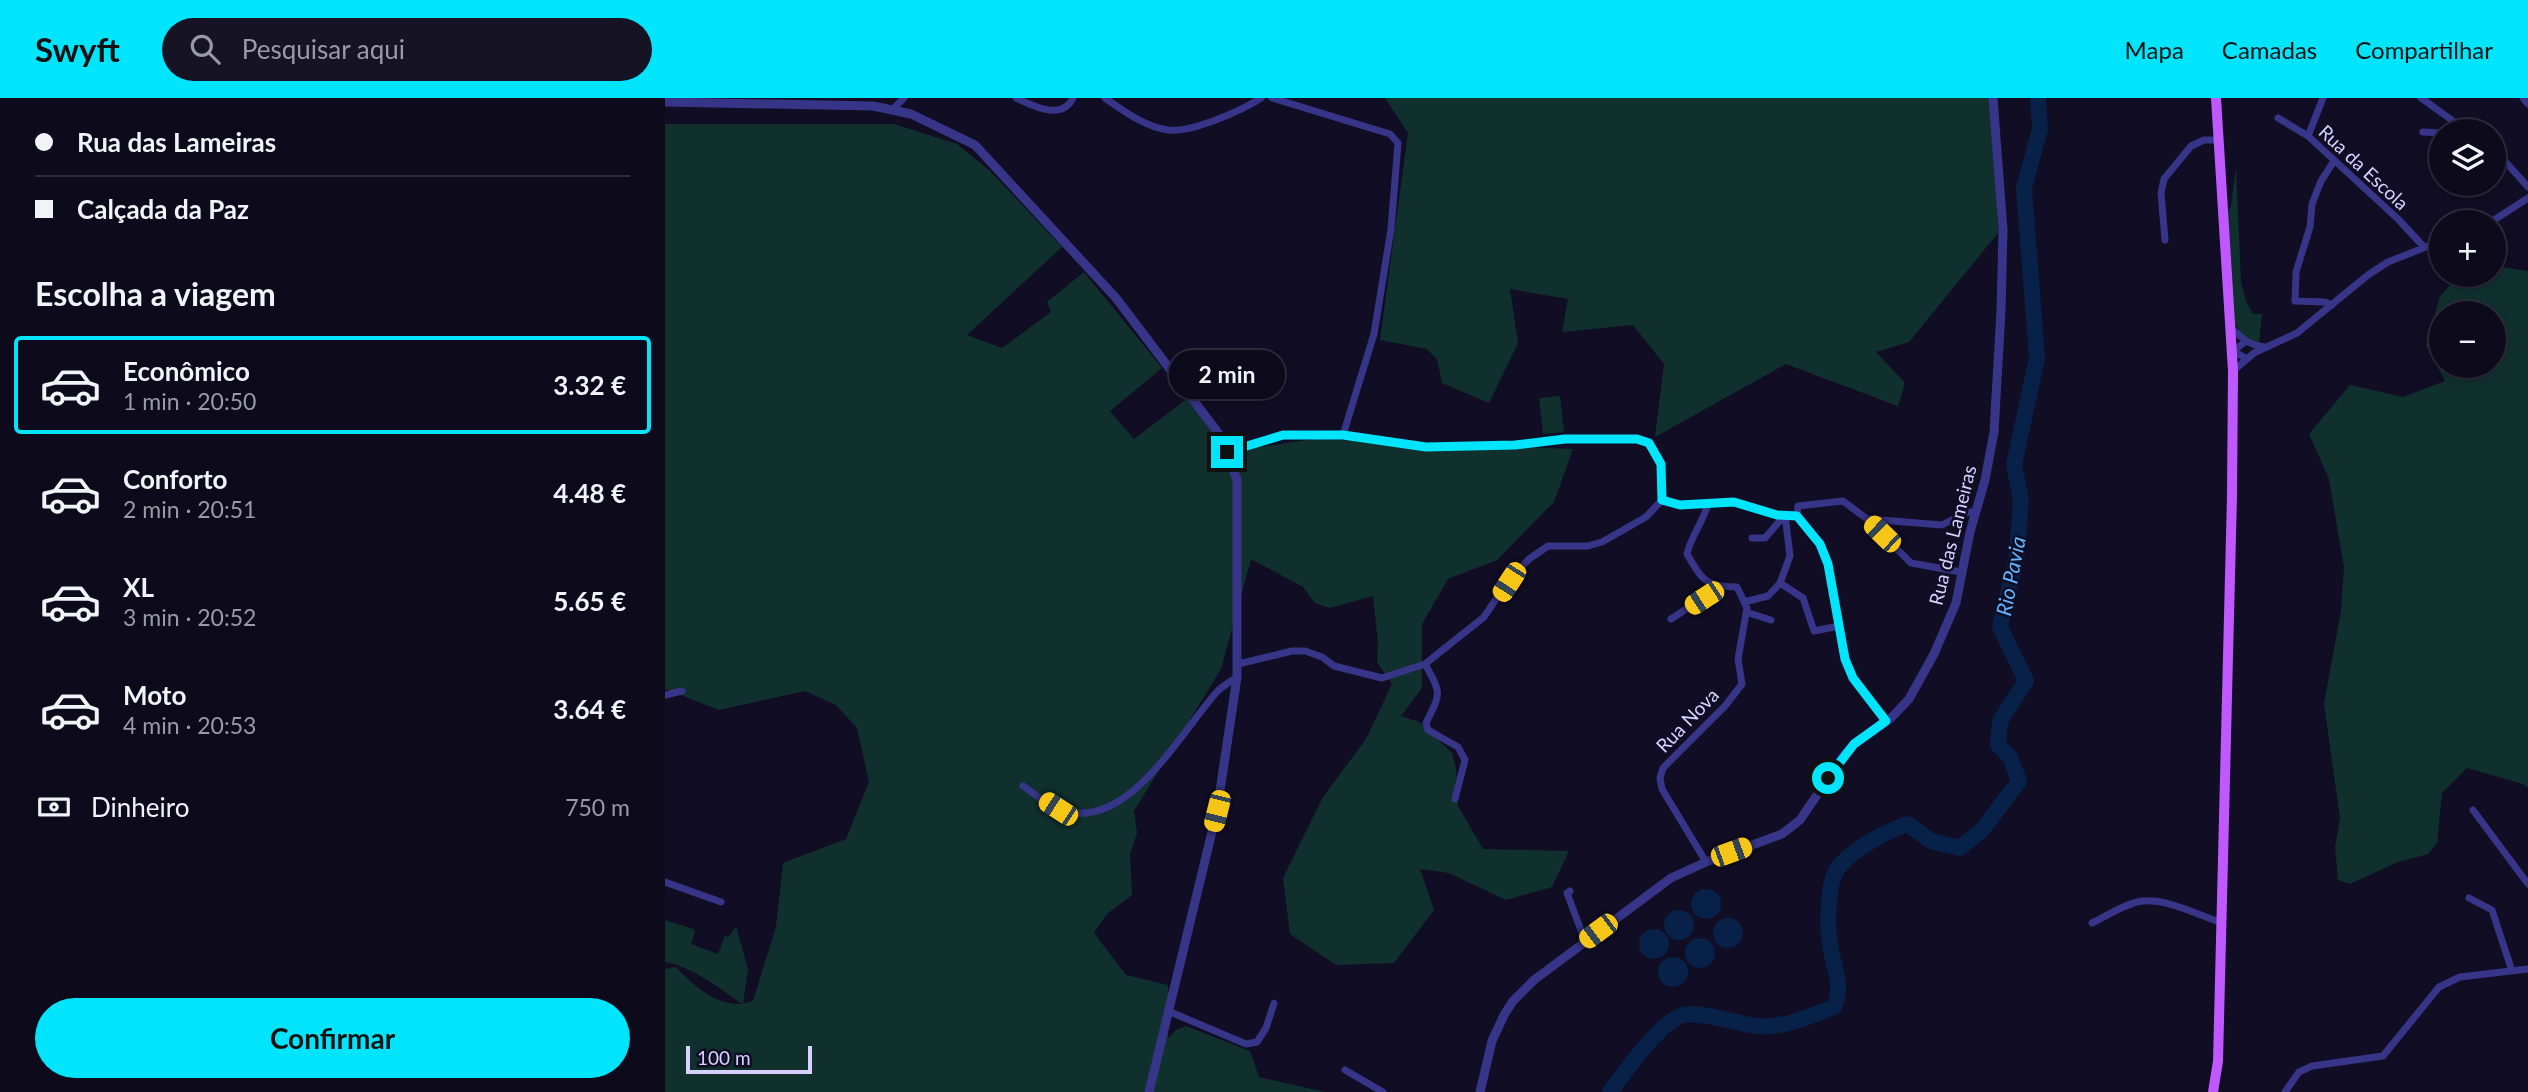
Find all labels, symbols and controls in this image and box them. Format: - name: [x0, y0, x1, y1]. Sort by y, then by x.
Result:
- search box: [162, 18, 652, 81]
- text: Swyft: [35, 29, 120, 69]
- icon: search: [186, 30, 224, 68]
- text: Pesquisar aqui: [242, 33, 405, 65]
- text: Mapa: [2125, 35, 2184, 64]
- text: Camadas: [2222, 35, 2317, 64]
- text: Compartilhar: [2355, 35, 2493, 64]
- map controls: [2429, 119, 2506, 378]
- button: layers: [2429, 119, 2506, 196]
- street label: Rua da Escola: [2314, 120, 2414, 214]
- text: Rua das Lameiras: [77, 126, 276, 158]
- text: Calçada da Paz: [77, 193, 249, 225]
- button: +: [2429, 210, 2506, 287]
- text: Escolha a viagem: [35, 274, 276, 313]
- button: −: [2429, 301, 2506, 378]
- callout: 2 min: [1169, 350, 1285, 400]
- icon: car: [39, 354, 102, 417]
- text: Econômico: [123, 355, 250, 387]
- text: 2 min: [1198, 360, 1256, 388]
- text: 3.32 €: [553, 369, 626, 401]
- text: 1 min · 20:50: [123, 387, 256, 415]
- route end: [1211, 436, 1243, 468]
- icon: car: [39, 462, 102, 525]
- text: Conforto: [123, 463, 227, 495]
- street label: Rua das Lameiras: [1923, 463, 1981, 607]
- text: 4.48 €: [553, 477, 626, 509]
- text: 2 min · 20:51: [123, 495, 256, 523]
- car: [1860, 512, 1905, 556]
- water label: Rio Pavia: [1990, 534, 2030, 618]
- car: [1489, 559, 1530, 605]
- icon: car: [39, 570, 102, 633]
- text: XL: [123, 571, 154, 603]
- car: [1681, 578, 1728, 618]
- text: 5.65 €: [553, 585, 626, 617]
- text: 3 min · 20:52: [123, 603, 256, 631]
- icon: car: [39, 678, 102, 741]
- text: Moto: [123, 679, 186, 711]
- street label: Rua Nova: [1651, 683, 1723, 757]
- text: 3.64 €: [553, 693, 626, 725]
- text: 4 min · 20:53: [123, 711, 256, 739]
- route start: [1812, 762, 1844, 794]
- icon: cash: [35, 788, 73, 826]
- car: [1202, 788, 1233, 834]
- car: [1035, 789, 1082, 829]
- text: Dinheiro: [91, 791, 189, 823]
- text: 750 m: [565, 793, 630, 821]
- car: [1708, 835, 1755, 869]
- car: [1575, 910, 1622, 952]
- button: Confirmar: [35, 998, 630, 1078]
- scale bar: [686, 1043, 812, 1075]
- text: 100 m: [697, 1046, 751, 1069]

